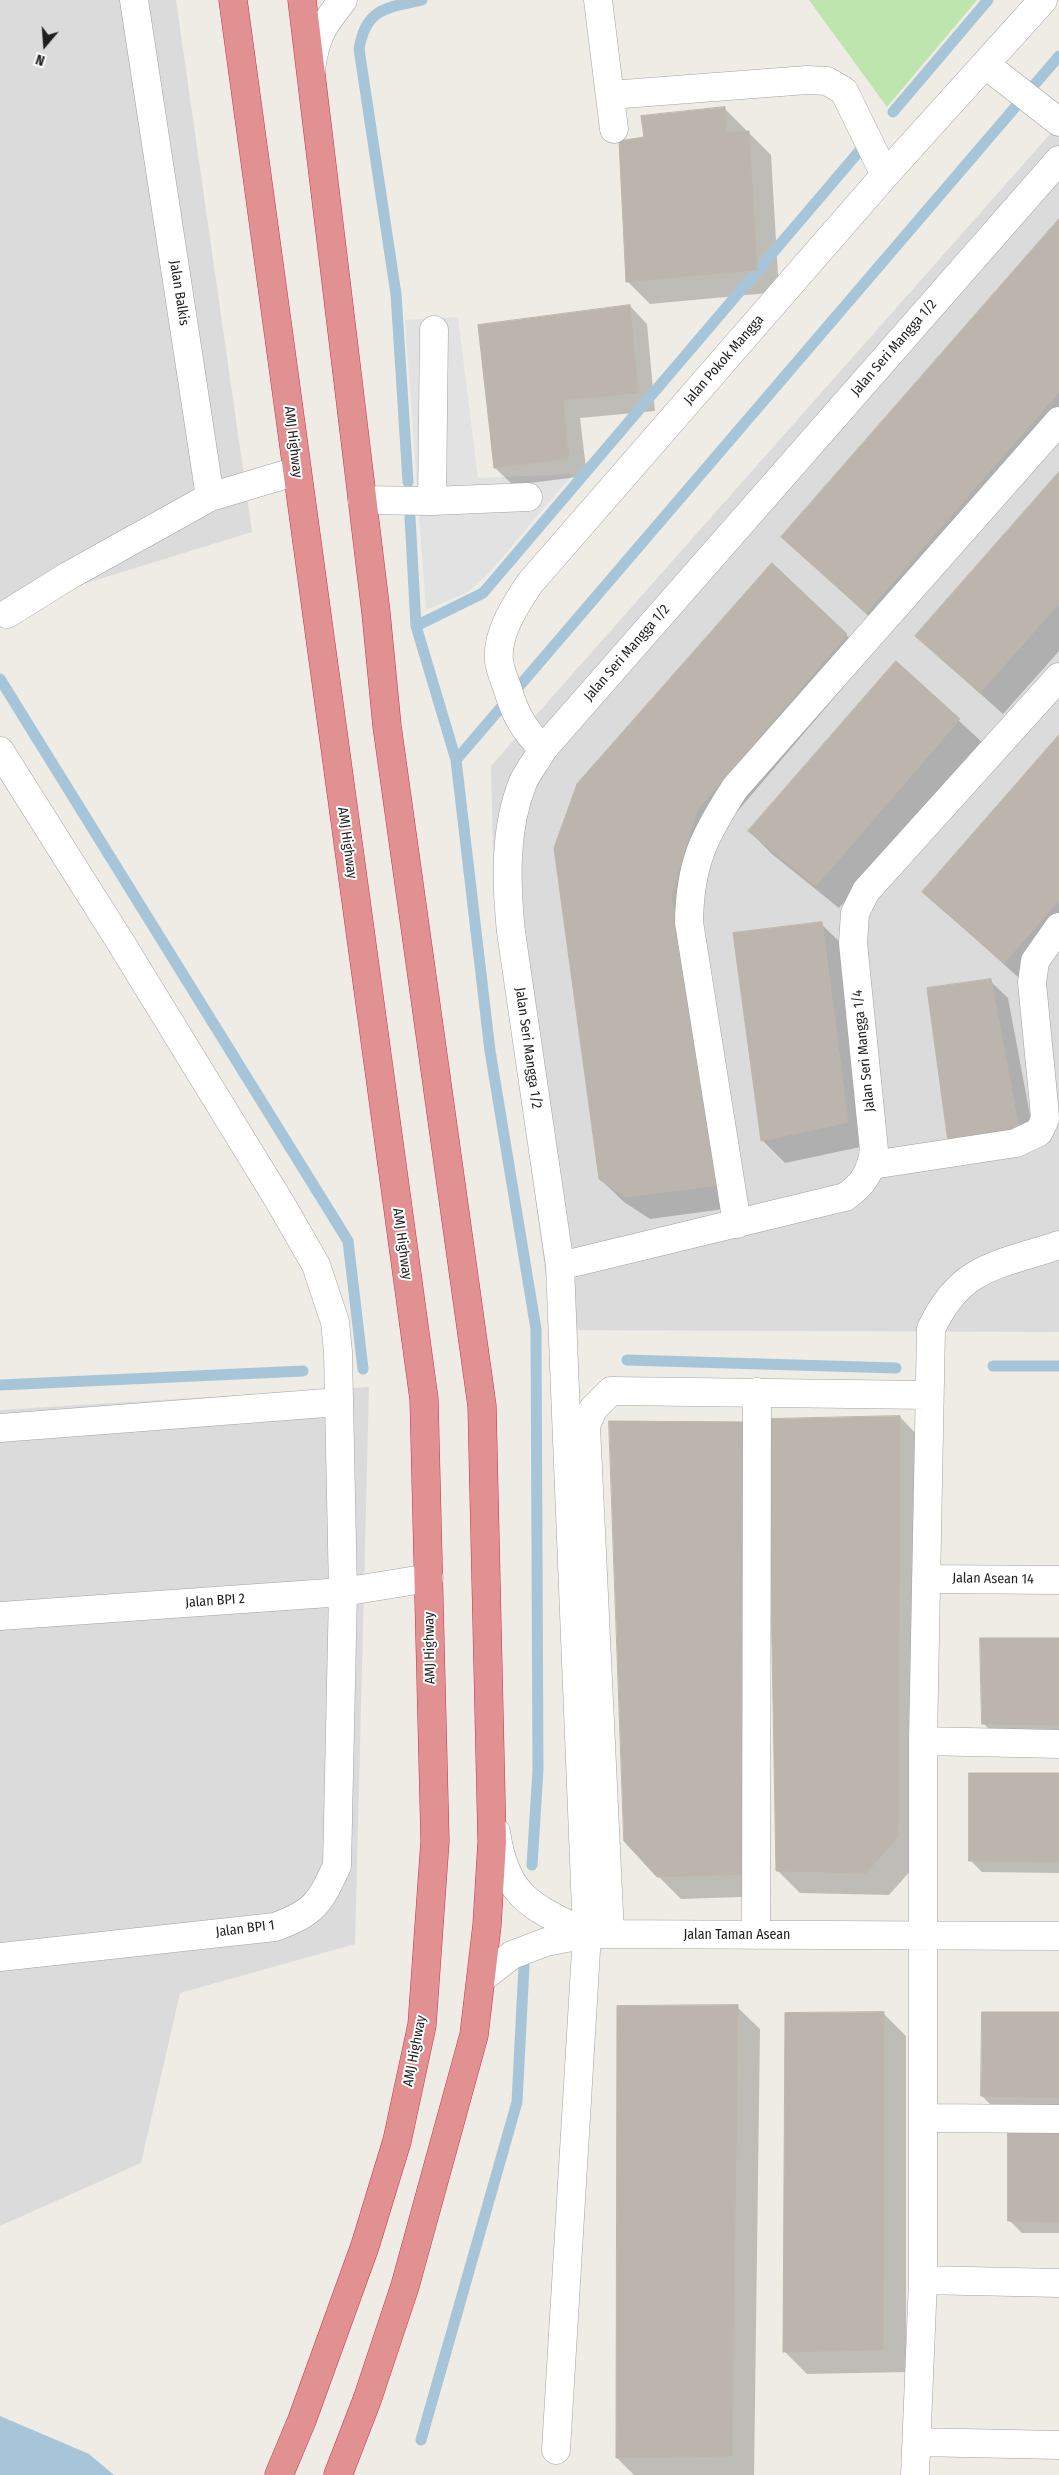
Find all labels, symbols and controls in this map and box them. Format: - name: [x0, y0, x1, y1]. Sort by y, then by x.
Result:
- north arrow: [20, 20, 70, 70]
- text: N: [34, 50, 47, 69]
- street label: Jalan Balkis: [166, 259, 192, 327]
- street label: Jalan Seri Mangga 1/2: [848, 296, 940, 400]
- street label: Jalan Pokok Mangga: [680, 312, 768, 408]
- street label: AMJ Highway: [280, 405, 306, 479]
- street label: Jalan Seri Mangga 1/2: [581, 601, 673, 705]
- street label: AMJ Highway: [334, 806, 360, 880]
- street label: Jalan Seri Mangga 1/2: [511, 986, 545, 1110]
- street label: Jalan Seri Mangga 1/4: [849, 989, 879, 1113]
- street label: AMJ Highway: [389, 1207, 415, 1281]
- street label: Jalan Asean 14: [952, 1570, 1034, 1588]
- street label: Jalan BPI 2: [185, 1591, 245, 1611]
- street label: AMJ Highway: [421, 1612, 439, 1684]
- street label: Jalan BPI 1: [215, 1917, 275, 1941]
- street label: Jalan Taman Asean: [683, 1927, 791, 1943]
- street label: AMJ Highway: [400, 2014, 430, 2088]

